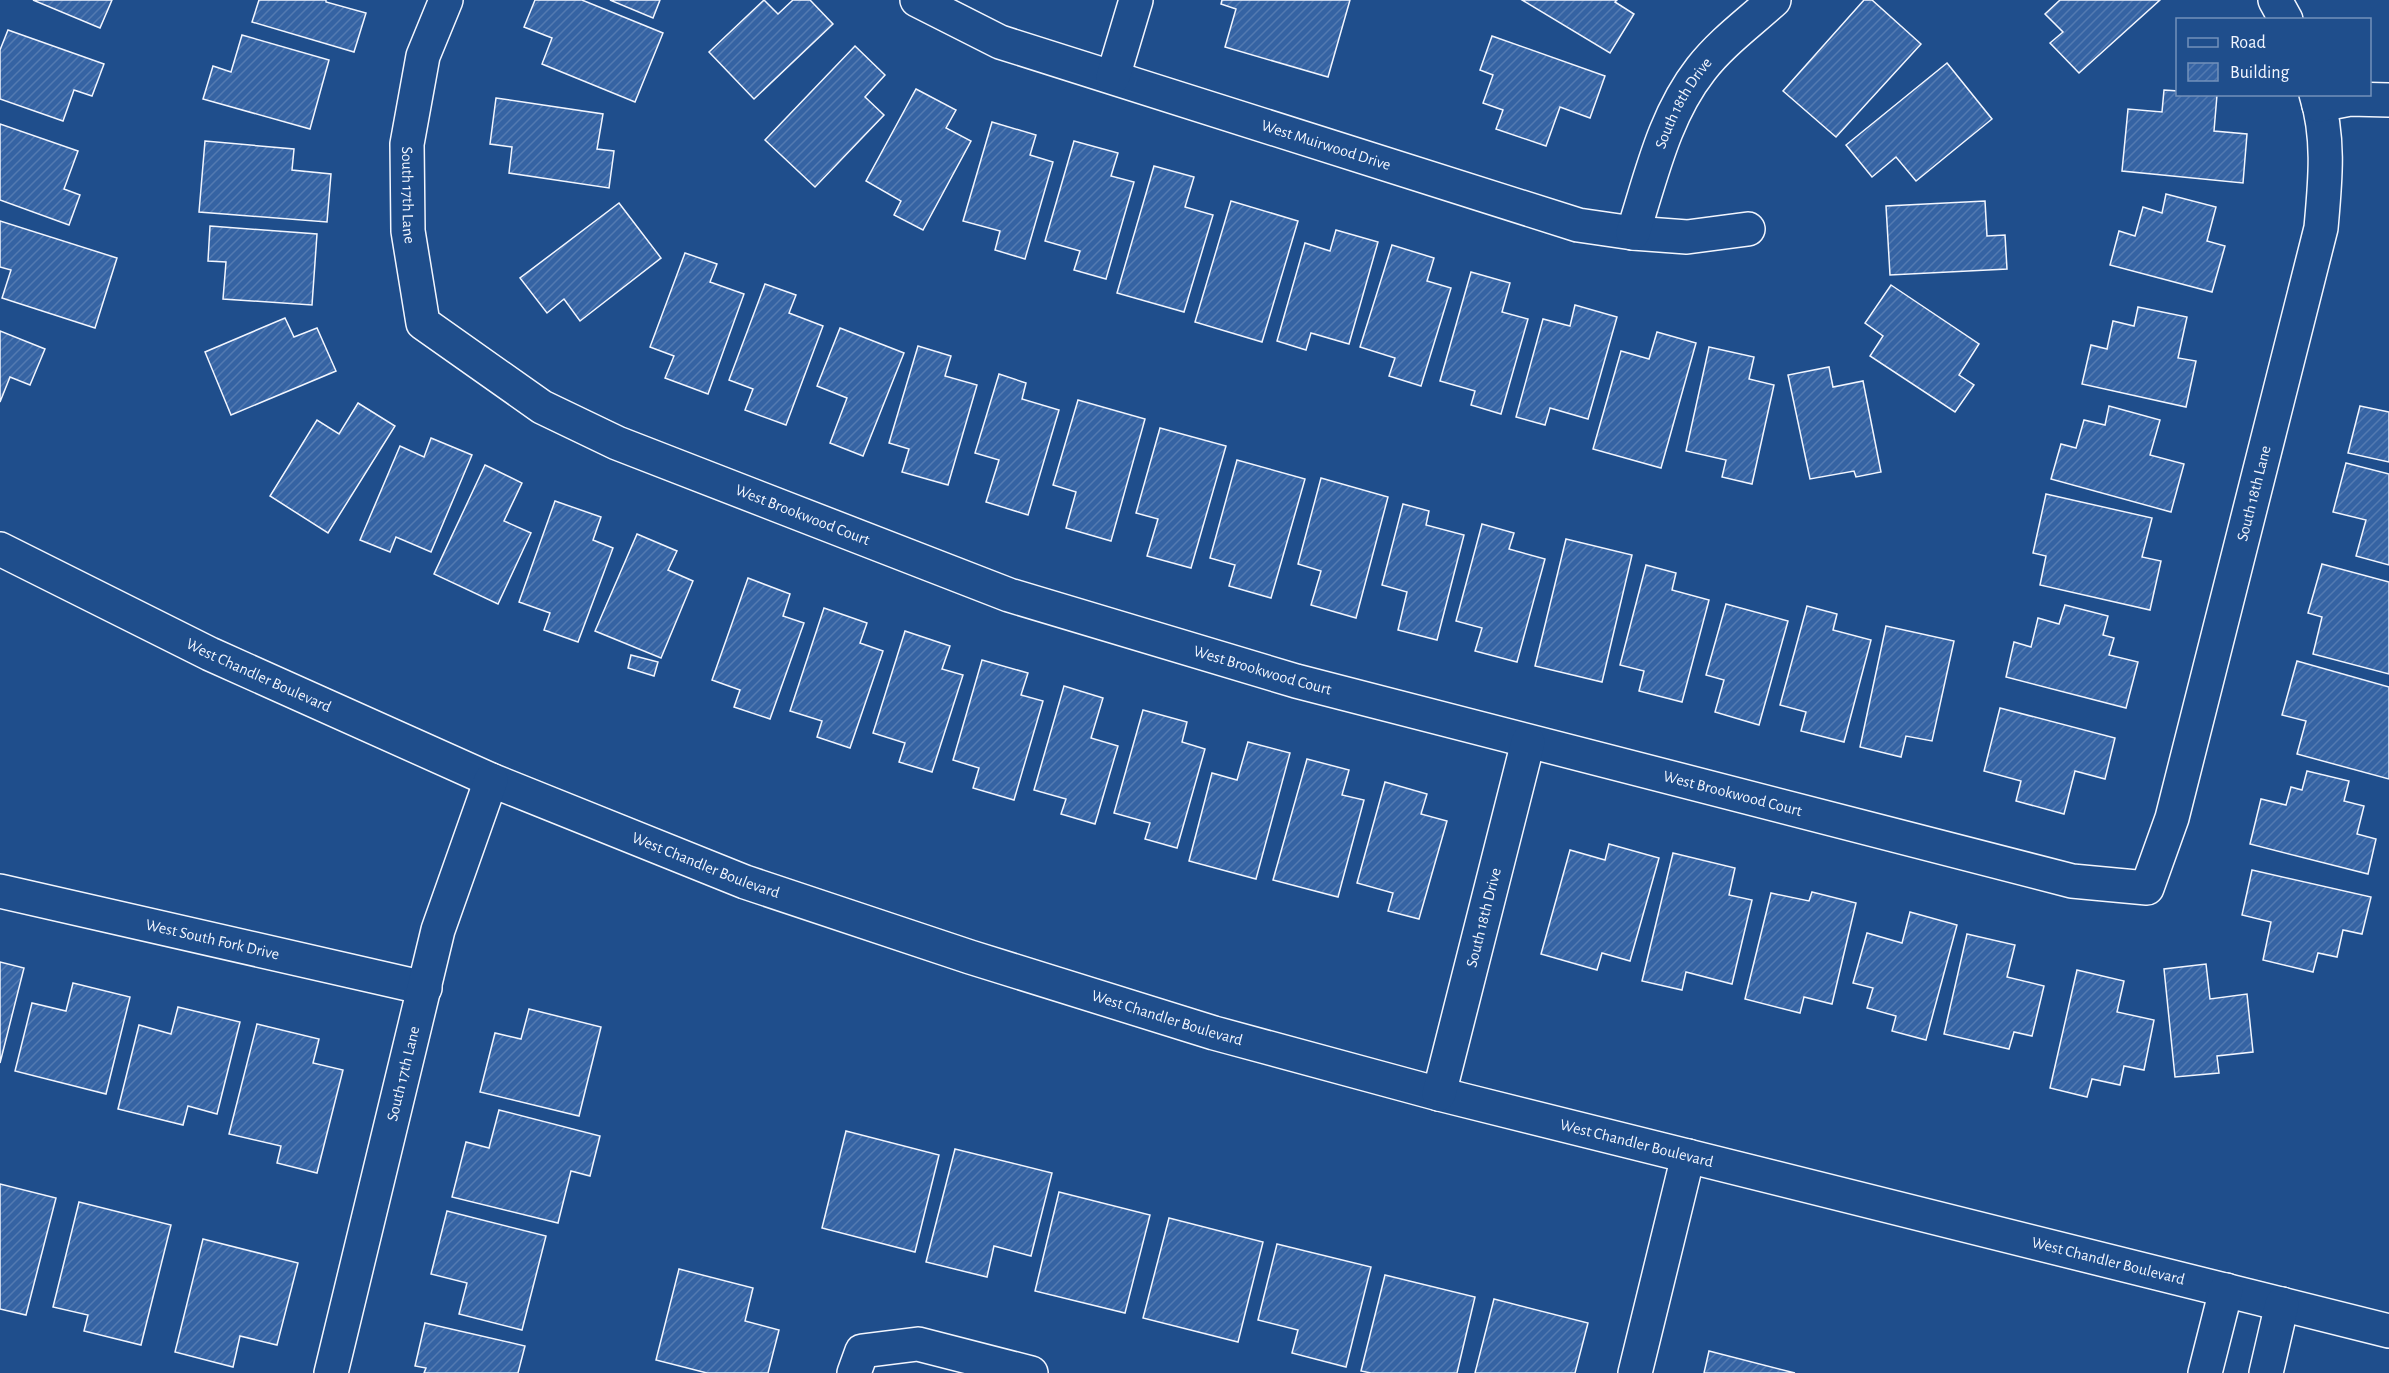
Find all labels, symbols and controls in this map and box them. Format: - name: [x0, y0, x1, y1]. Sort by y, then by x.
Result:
- legend: [2176, 18, 2371, 96]
- text: Road: [2230, 34, 2266, 52]
- street label: South 18th Drive: [1652, 54, 1715, 151]
- text: Building: [2230, 64, 2290, 82]
- street label: West Muirwood Drive: [1259, 117, 1393, 173]
- street label: South 17th Lane: [399, 146, 418, 245]
- street label: South 18th Lane: [2234, 444, 2274, 543]
- street label: West Brookwood Court: [733, 482, 872, 548]
- street label: West Chandler Boulevard: [184, 635, 334, 715]
- street label: West Brookwood Court: [1192, 643, 1333, 698]
- street label: West Brookwood Court: [1662, 768, 1804, 819]
- street label: West Chandler Boulevard: [630, 829, 782, 901]
- street label: South 18th Drive: [1463, 866, 1504, 969]
- street label: West South Fork Drive: [144, 917, 281, 962]
- street label: West Chandler Boulevard: [1090, 987, 1245, 1048]
- street label: South 17th Lane: [384, 1025, 422, 1123]
- street label: West Chandler Boulevard: [1558, 1117, 1715, 1170]
- street label: West Chandler Boulevard: [2030, 1234, 2186, 1288]

